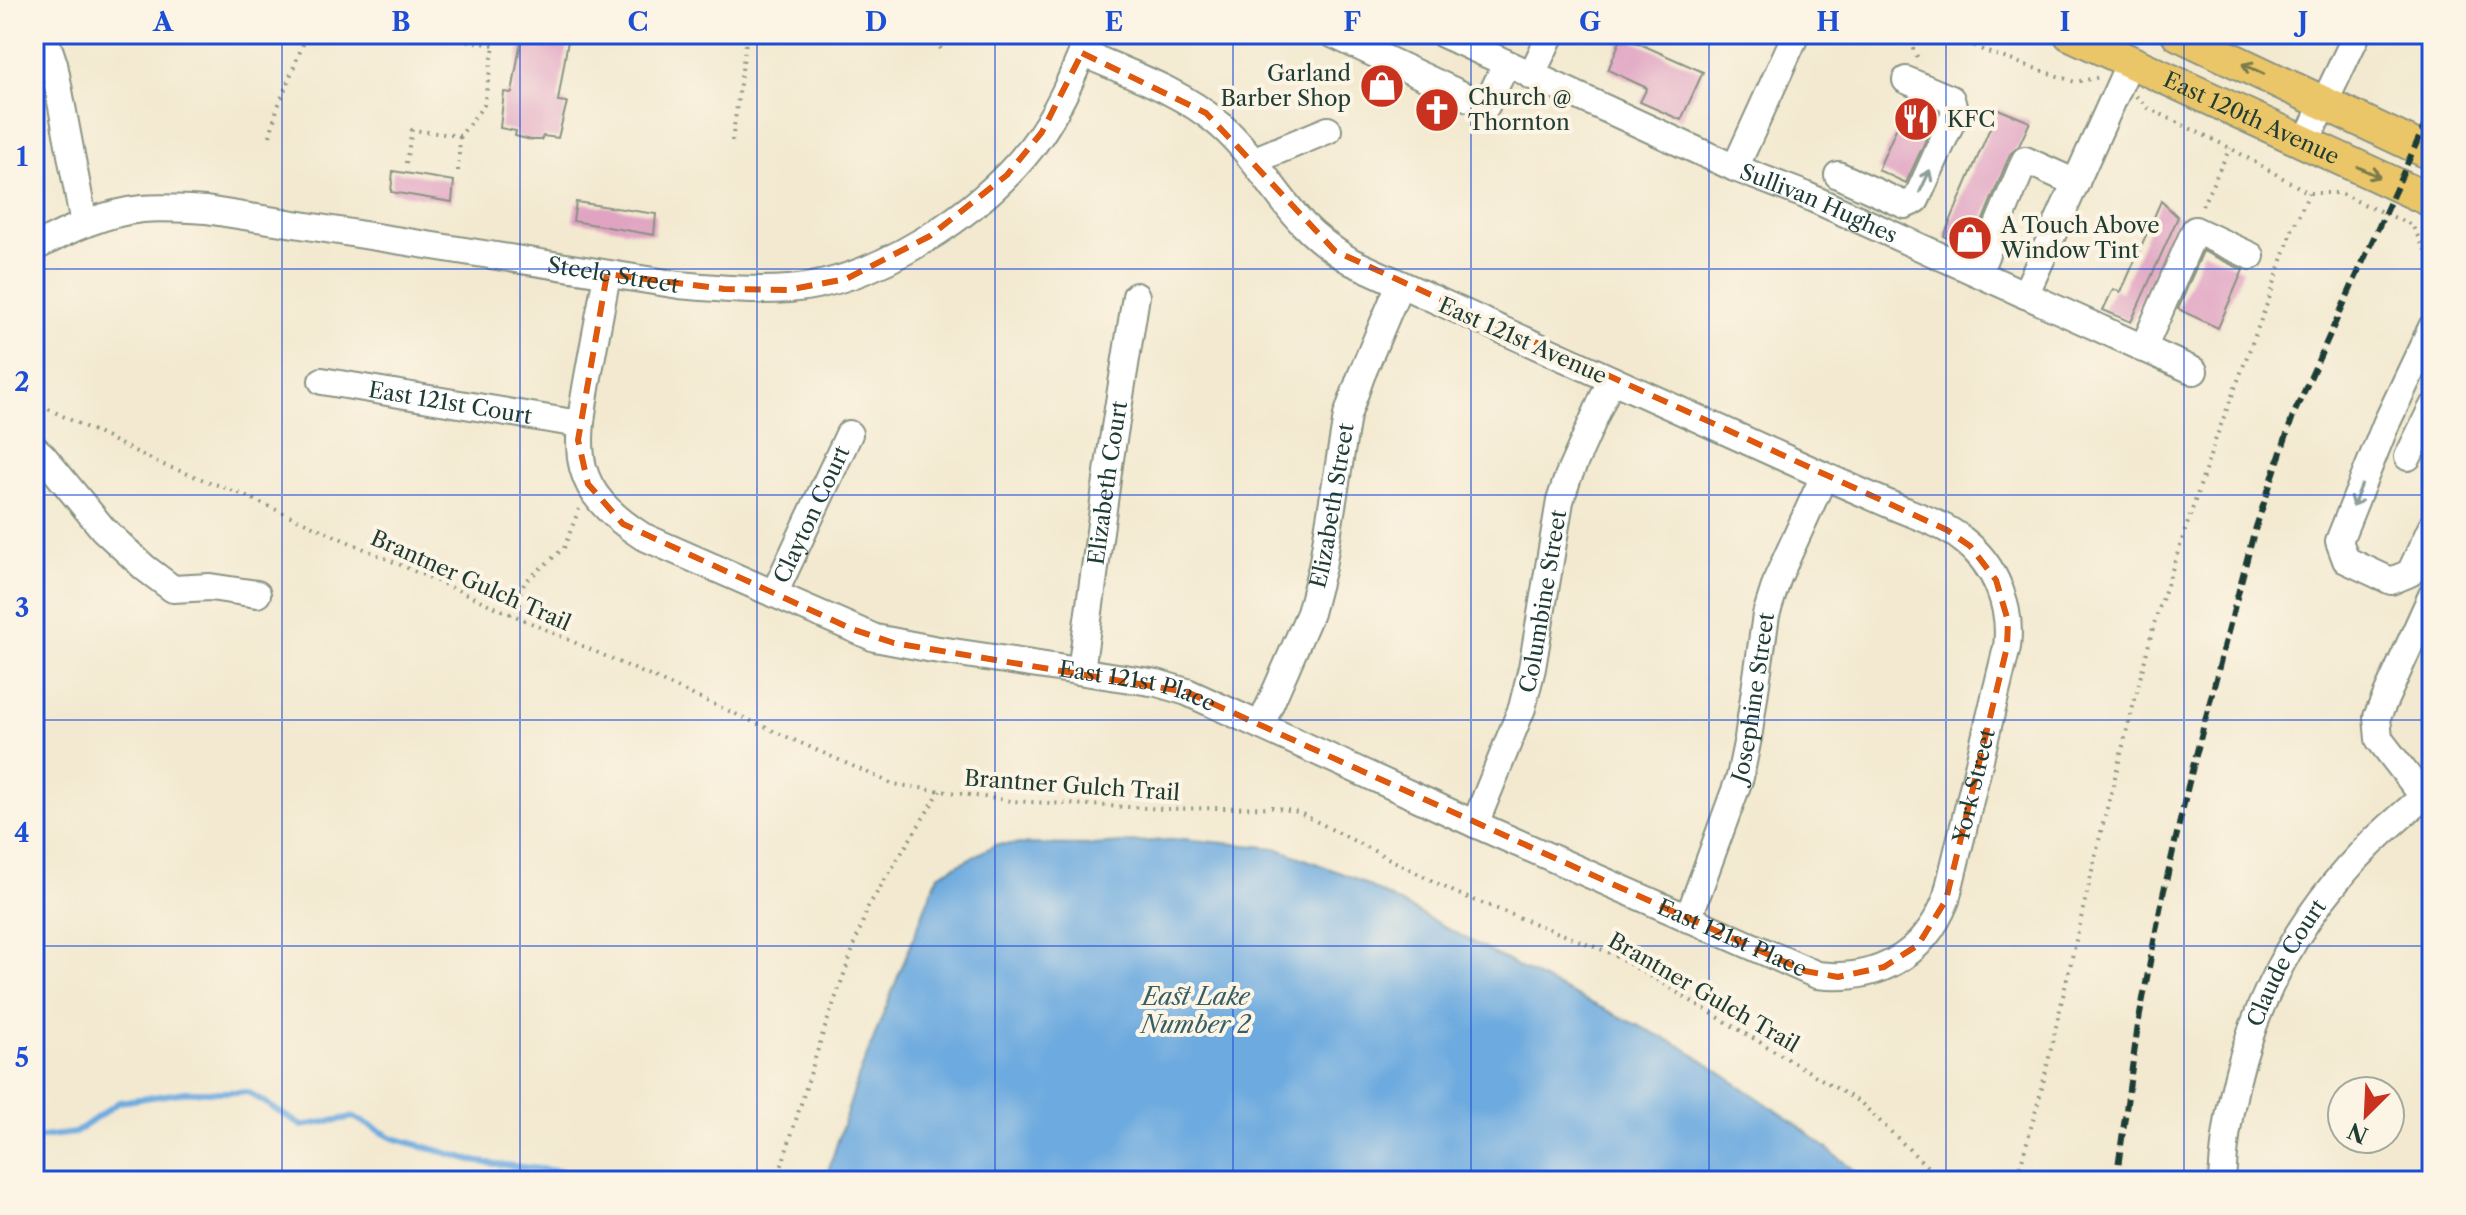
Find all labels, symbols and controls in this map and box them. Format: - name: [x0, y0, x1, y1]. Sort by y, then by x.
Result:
- text: A: [152, 6, 174, 38]
- text: B: [391, 6, 411, 38]
- text: C: [628, 6, 648, 38]
- text: D: [865, 6, 887, 38]
- text: E: [1105, 6, 1123, 38]
- text: F: [1343, 6, 1361, 38]
- text: G: [1579, 6, 1601, 38]
- text: H: [1816, 6, 1840, 38]
- text: I: [2060, 6, 2070, 38]
- text: J: [2294, 6, 2308, 38]
- place label: Garland Barber Shop: [1220, 60, 1351, 112]
- one-way arrow: [2241, 61, 2265, 76]
- shop icon: Garland Barber Shop: [1358, 62, 1406, 110]
- street label: East 120th Avenue: [2159, 66, 2344, 170]
- place label: Church @ Thornton: [1468, 84, 1572, 136]
- church icon: Church @ Thornton: [1413, 86, 1461, 134]
- restaurant icon: KFC: [1892, 95, 1940, 143]
- place label: KFC: [1947, 106, 1995, 133]
- text: 1: [16, 141, 28, 173]
- street label: Sullivan Hughes: [1736, 158, 1901, 249]
- one-way arrow: [2356, 165, 2380, 180]
- one-way arrow: [1918, 169, 1933, 193]
- place label: A Touch Above Window Tint: [2000, 212, 2160, 264]
- shop icon: A Touch Above Window Tint: [1946, 214, 1994, 262]
- street label: Steele Street: [546, 251, 681, 299]
- street label: East 121st Avenue: [1434, 291, 1611, 390]
- text: 2: [14, 366, 30, 398]
- street label: East 121st Court: [366, 376, 534, 430]
- street label: Elizabeth Court: [1083, 399, 1133, 567]
- street label: Elizabeth Street: [1304, 421, 1360, 591]
- street label: Clayton Court: [768, 441, 856, 588]
- one-way arrow: [2348, 483, 2363, 508]
- street label: Columbine Street: [1513, 508, 1572, 696]
- street label: Brantner Gulch Trail: [367, 524, 575, 637]
- text: 3: [15, 592, 29, 624]
- street label: Josephine Street: [1725, 611, 1780, 789]
- street label: East 121st Place: [1057, 655, 1220, 717]
- street label: York Street: [1947, 726, 2001, 846]
- street label: Brantner Gulch Trail: [963, 764, 1181, 807]
- text: 4: [14, 817, 30, 849]
- street label: East 121st Place: [1653, 893, 1811, 983]
- street label: Claude Court: [2241, 894, 2332, 1030]
- street label: Brantner Gulch Trail: [1603, 927, 1804, 1058]
- water label: East Lake Number 2: [1139, 982, 1252, 1039]
- text: 5: [15, 1042, 29, 1074]
- north arrow: [2326, 1075, 2406, 1155]
- text: N: [2344, 1117, 2372, 1149]

